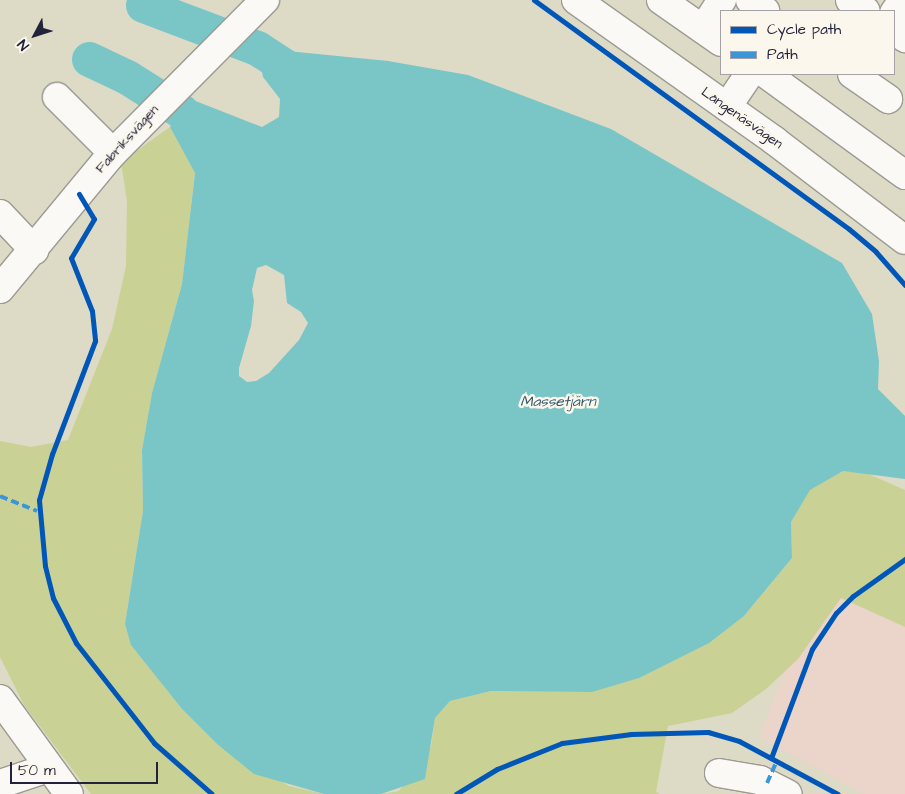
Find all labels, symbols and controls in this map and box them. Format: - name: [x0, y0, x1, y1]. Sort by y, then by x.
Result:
- north arrow: [10, 10, 60, 60]
- legend: [720, 10, 895, 75]
- text: Cycle path: [767, 19, 841, 40]
- text: N: [13, 35, 34, 54]
- text: Path: [767, 44, 798, 65]
- street label: Långenäsvägen: [698, 84, 786, 152]
- street label: Fabriksvägen: [92, 101, 162, 177]
- water label: Massetjärn: [520, 393, 596, 411]
- scale bar: [12, 752, 160, 784]
- text: 50 m: [18, 760, 56, 781]

